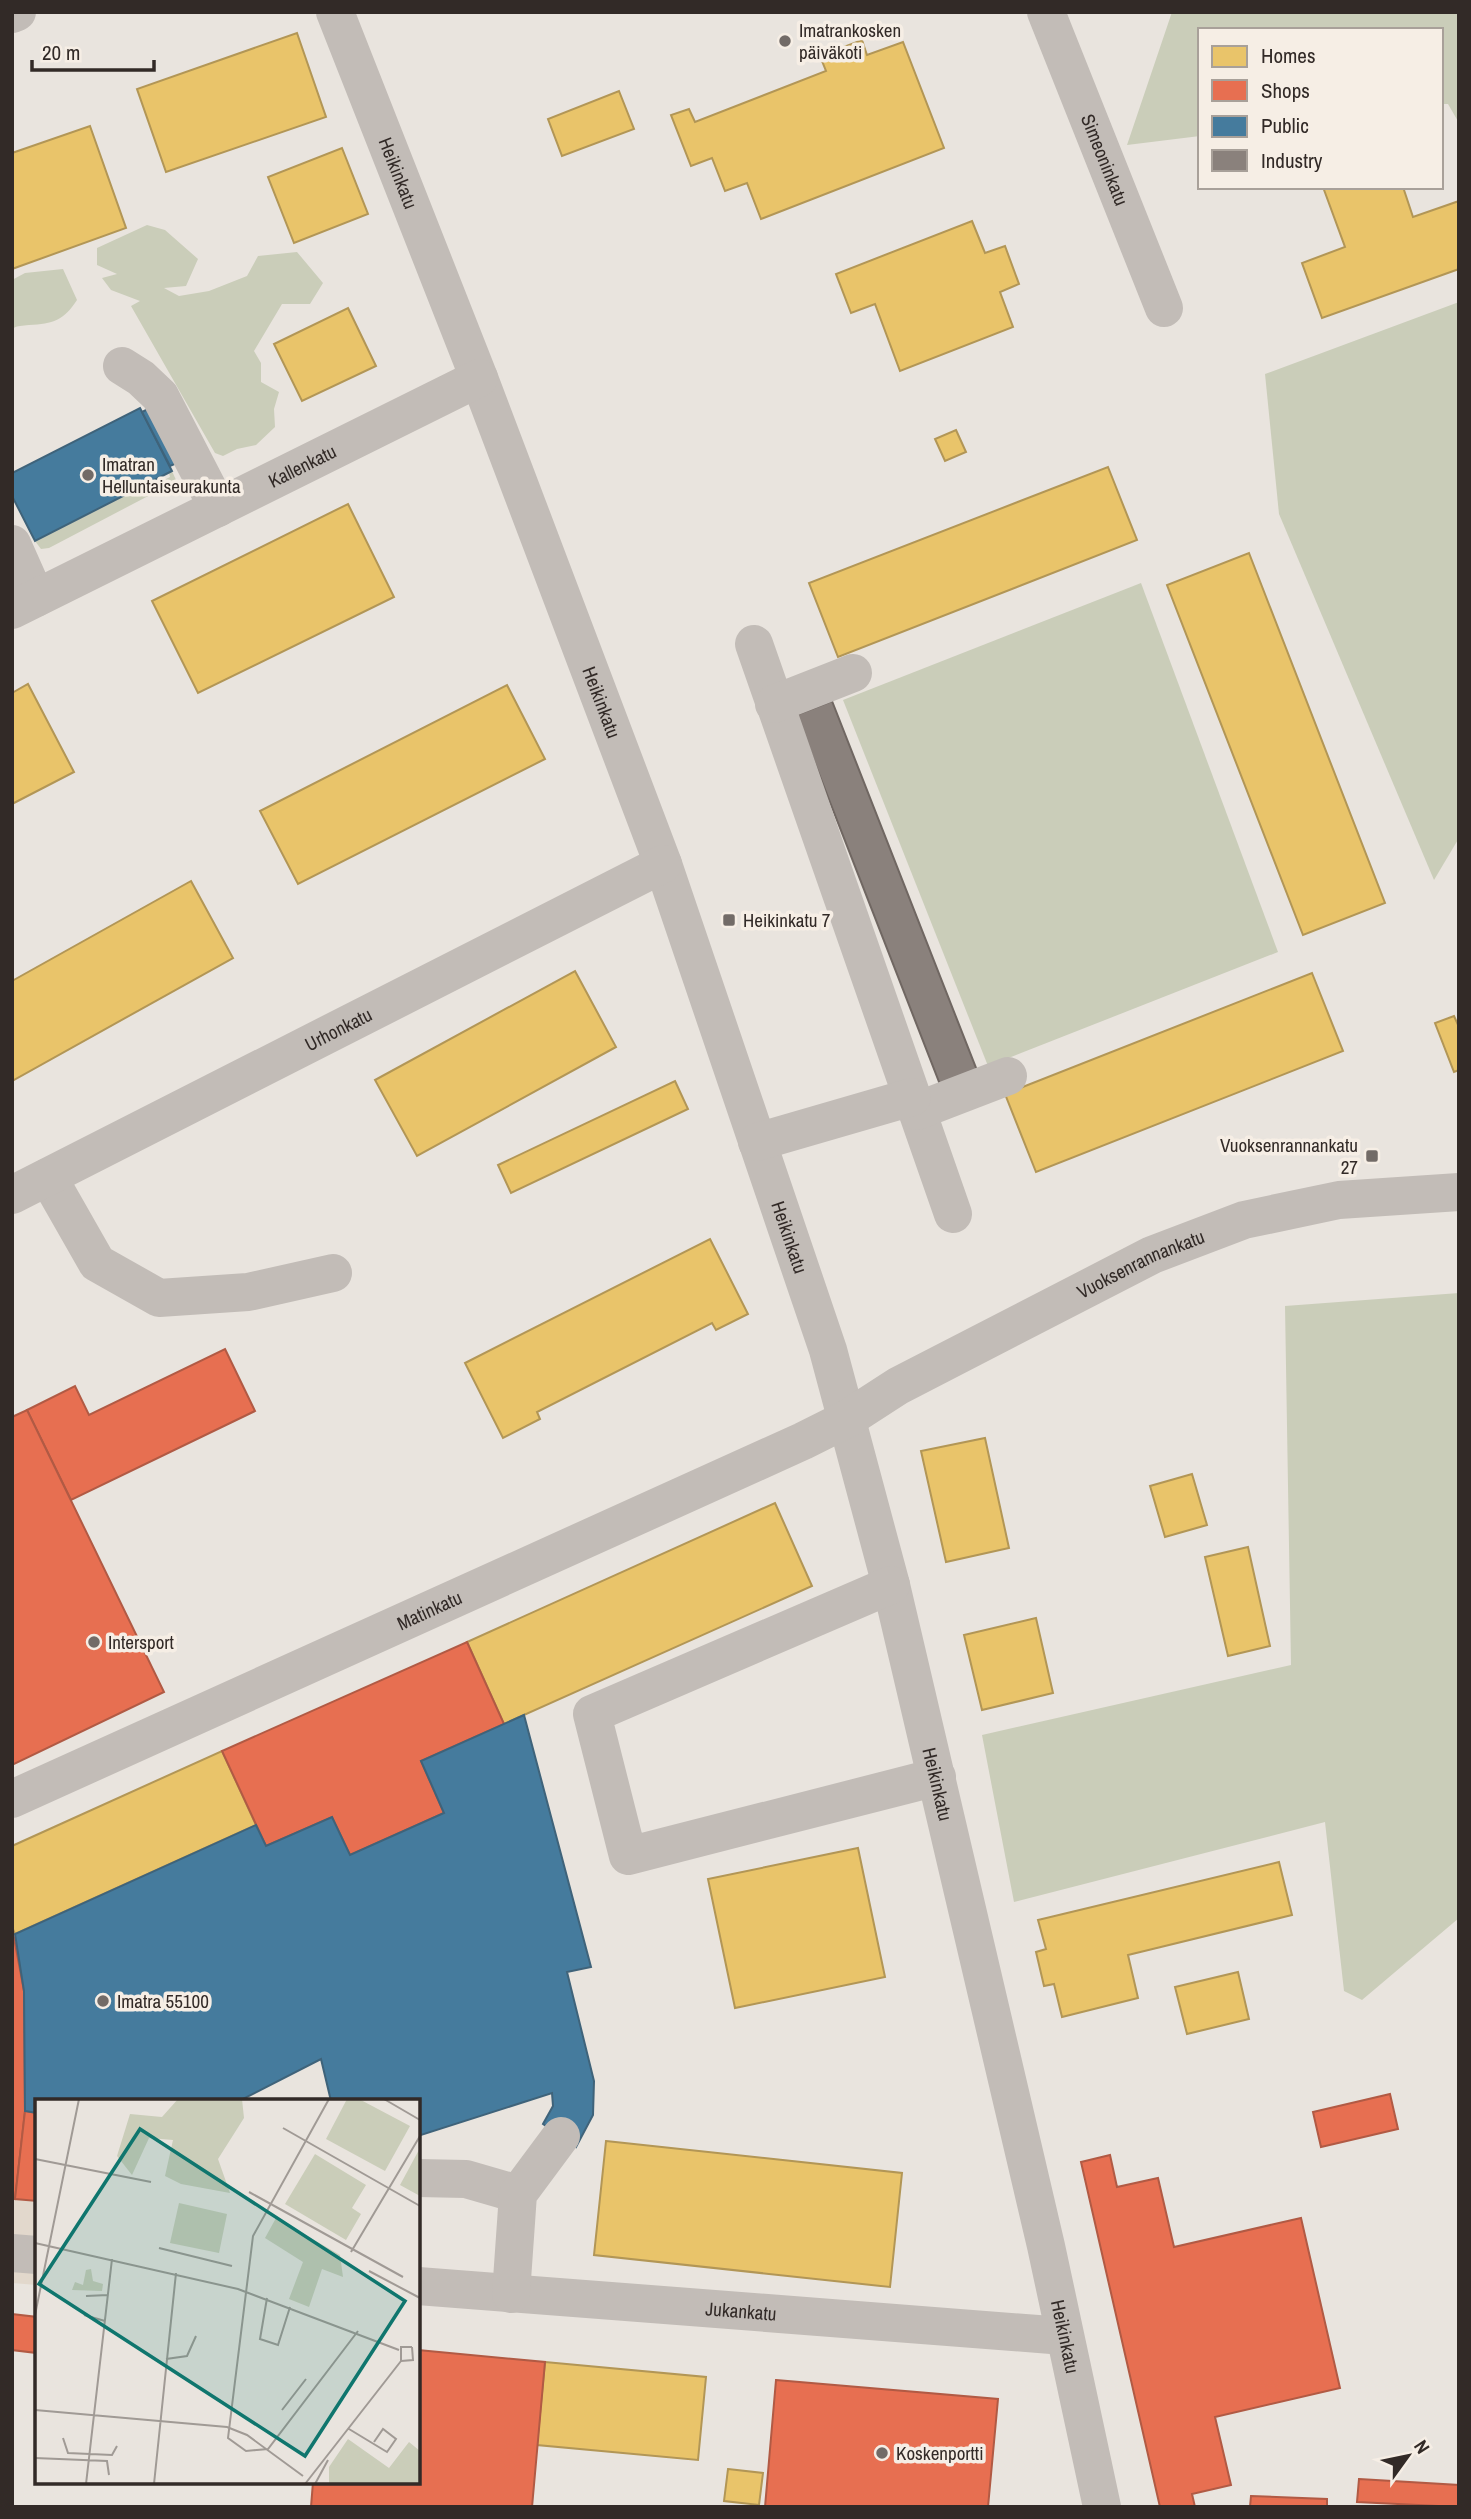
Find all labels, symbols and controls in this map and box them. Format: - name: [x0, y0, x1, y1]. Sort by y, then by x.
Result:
- place label: Imatrankosken päiväkoti: [799, 17, 901, 65]
- scale bar: [32, 28, 154, 72]
- legend: [1198, 28, 1443, 189]
- marker: Imatrankosken päiväkoti: [777, 33, 793, 49]
- text: 20 m: [42, 38, 80, 67]
- text: Homes: [1261, 41, 1316, 70]
- text: Shops: [1261, 76, 1310, 105]
- street label: Simeoninkatu: [1075, 110, 1135, 209]
- text: Public: [1261, 111, 1309, 140]
- street label: Heikinkatu: [373, 134, 424, 212]
- text: Industry: [1261, 146, 1323, 175]
- street label: Kallenkatu: [264, 438, 341, 494]
- place label: Imatran Helluntaiseurakunta: [102, 451, 241, 499]
- marker: Imatran Helluntaiseurakunta: [80, 467, 96, 483]
- street label: Heikinkatu: [576, 663, 627, 742]
- place label: Heikinkatu 7: [743, 907, 831, 933]
- marker: Heikinkatu 7: [721, 912, 737, 928]
- street label: Urhonkatu: [300, 1001, 376, 1057]
- place label: Vuoksenrannankatu 27: [1220, 1132, 1358, 1180]
- marker: Vuoksenrannankatu 27: [1364, 1148, 1380, 1164]
- street label: Heikinkatu: [765, 1198, 814, 1277]
- street label: Vuoksenrannankatu: [1072, 1223, 1208, 1305]
- street label: Matinkatu: [393, 1584, 466, 1636]
- place label: Intersport: [108, 1629, 174, 1655]
- marker: Intersport: [86, 1634, 102, 1650]
- street label: Heikinkatu: [917, 1745, 959, 1823]
- place label: Imatra 55100: [117, 1988, 209, 2014]
- marker: Imatra 55100: [95, 1993, 111, 2009]
- inset map: [35, 2099, 420, 2484]
- street label: Jukankatu: [705, 2295, 777, 2327]
- street label: Heikinkatu: [1045, 2297, 1086, 2376]
- north arrow: [1373, 2421, 1443, 2491]
- text: N: [1408, 2435, 1436, 2459]
- place label: Koskenportti: [896, 2440, 983, 2466]
- marker: Koskenportti: [874, 2445, 890, 2461]

